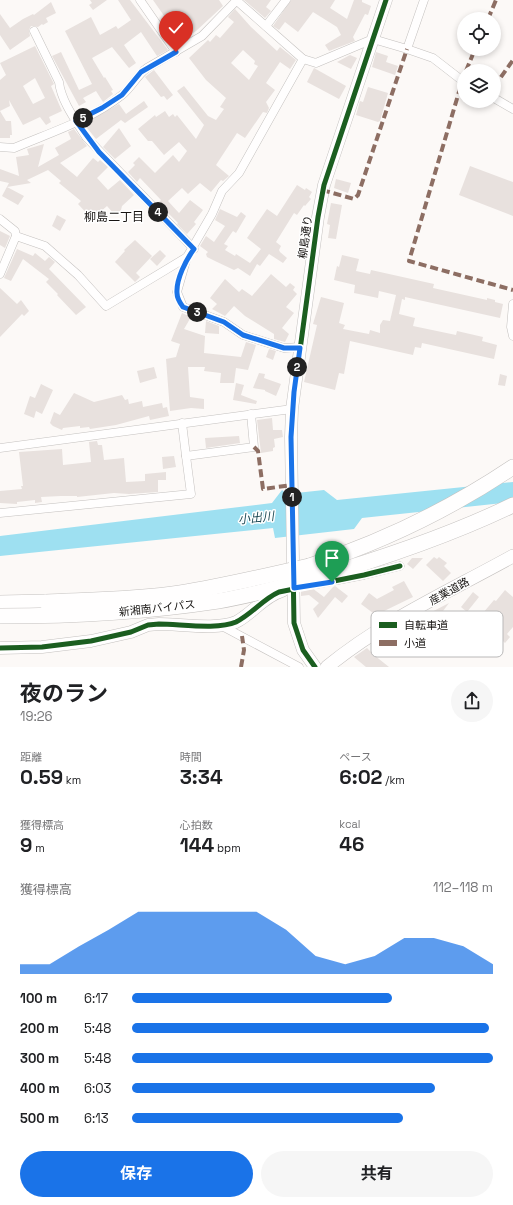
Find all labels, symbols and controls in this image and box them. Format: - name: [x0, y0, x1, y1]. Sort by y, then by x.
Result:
- pin: [159, 11, 193, 52]
- map controls: [457, 12, 501, 108]
- button: locate: [457, 12, 501, 56]
- icon: check: [165, 17, 187, 39]
- button: layers: [457, 64, 501, 108]
- pin: 5: [73, 108, 93, 128]
- text: 5: [80, 111, 86, 125]
- pin: 4: [148, 202, 168, 222]
- text: 4: [155, 205, 162, 219]
- district label: 柳島二丁目: [84, 209, 144, 225]
- street label: 柳島通り: [295, 214, 315, 260]
- pin: 3: [187, 302, 207, 322]
- text: 3: [194, 305, 200, 319]
- pin: 2: [287, 357, 307, 377]
- text: 2: [294, 360, 300, 374]
- pin: 1: [282, 487, 302, 507]
- text: 1: [290, 490, 294, 504]
- water label: 小出川: [237, 508, 277, 528]
- pin: [315, 541, 349, 582]
- icon: arrive: [321, 547, 343, 569]
- street label: 産業道路: [426, 574, 472, 608]
- street label: 新湘南バイパス: [118, 597, 196, 619]
- legend: [371, 611, 503, 657]
- text: 自転車道: [404, 618, 448, 632]
- text: 小道: [404, 636, 426, 650]
- text: 夜のラン: [20, 679, 108, 707]
- button: share: [451, 680, 493, 722]
- text: 19:26: [20, 708, 52, 725]
- text: 距離: [20, 750, 42, 764]
- text: 時間: [180, 750, 202, 764]
- text: ペース: [339, 750, 372, 764]
- text: 0.59: [20, 764, 63, 790]
- text: 3:34: [180, 764, 223, 790]
- text: 6:02: [339, 764, 383, 790]
- text: km: [63, 773, 81, 787]
- text: /km: [383, 773, 405, 787]
- text: kcal: [339, 817, 361, 831]
- text: 獲得標高: [20, 818, 64, 832]
- text: 心拍数: [180, 818, 213, 832]
- text: 46: [339, 831, 364, 857]
- text: 9: [20, 832, 32, 858]
- text: 144: [180, 832, 214, 858]
- text: m: [32, 841, 45, 855]
- text: bpm: [214, 841, 241, 855]
- text: 112–118 m: [433, 879, 493, 896]
- text: 獲得標高: [20, 881, 72, 898]
- text: 100 m: [20, 990, 57, 1007]
- text: 6:17: [84, 990, 108, 1007]
- text: 200 m: [20, 1020, 59, 1037]
- text: 5:48: [84, 1020, 111, 1037]
- text: 300 m: [20, 1050, 59, 1067]
- text: 5:48: [84, 1050, 111, 1067]
- text: 400 m: [20, 1080, 60, 1097]
- text: 6:03: [84, 1080, 111, 1097]
- text: 500 m: [20, 1110, 59, 1127]
- text: 6:13: [84, 1110, 109, 1127]
- button: 保存: [20, 1151, 253, 1197]
- button: 共有: [261, 1151, 493, 1197]

